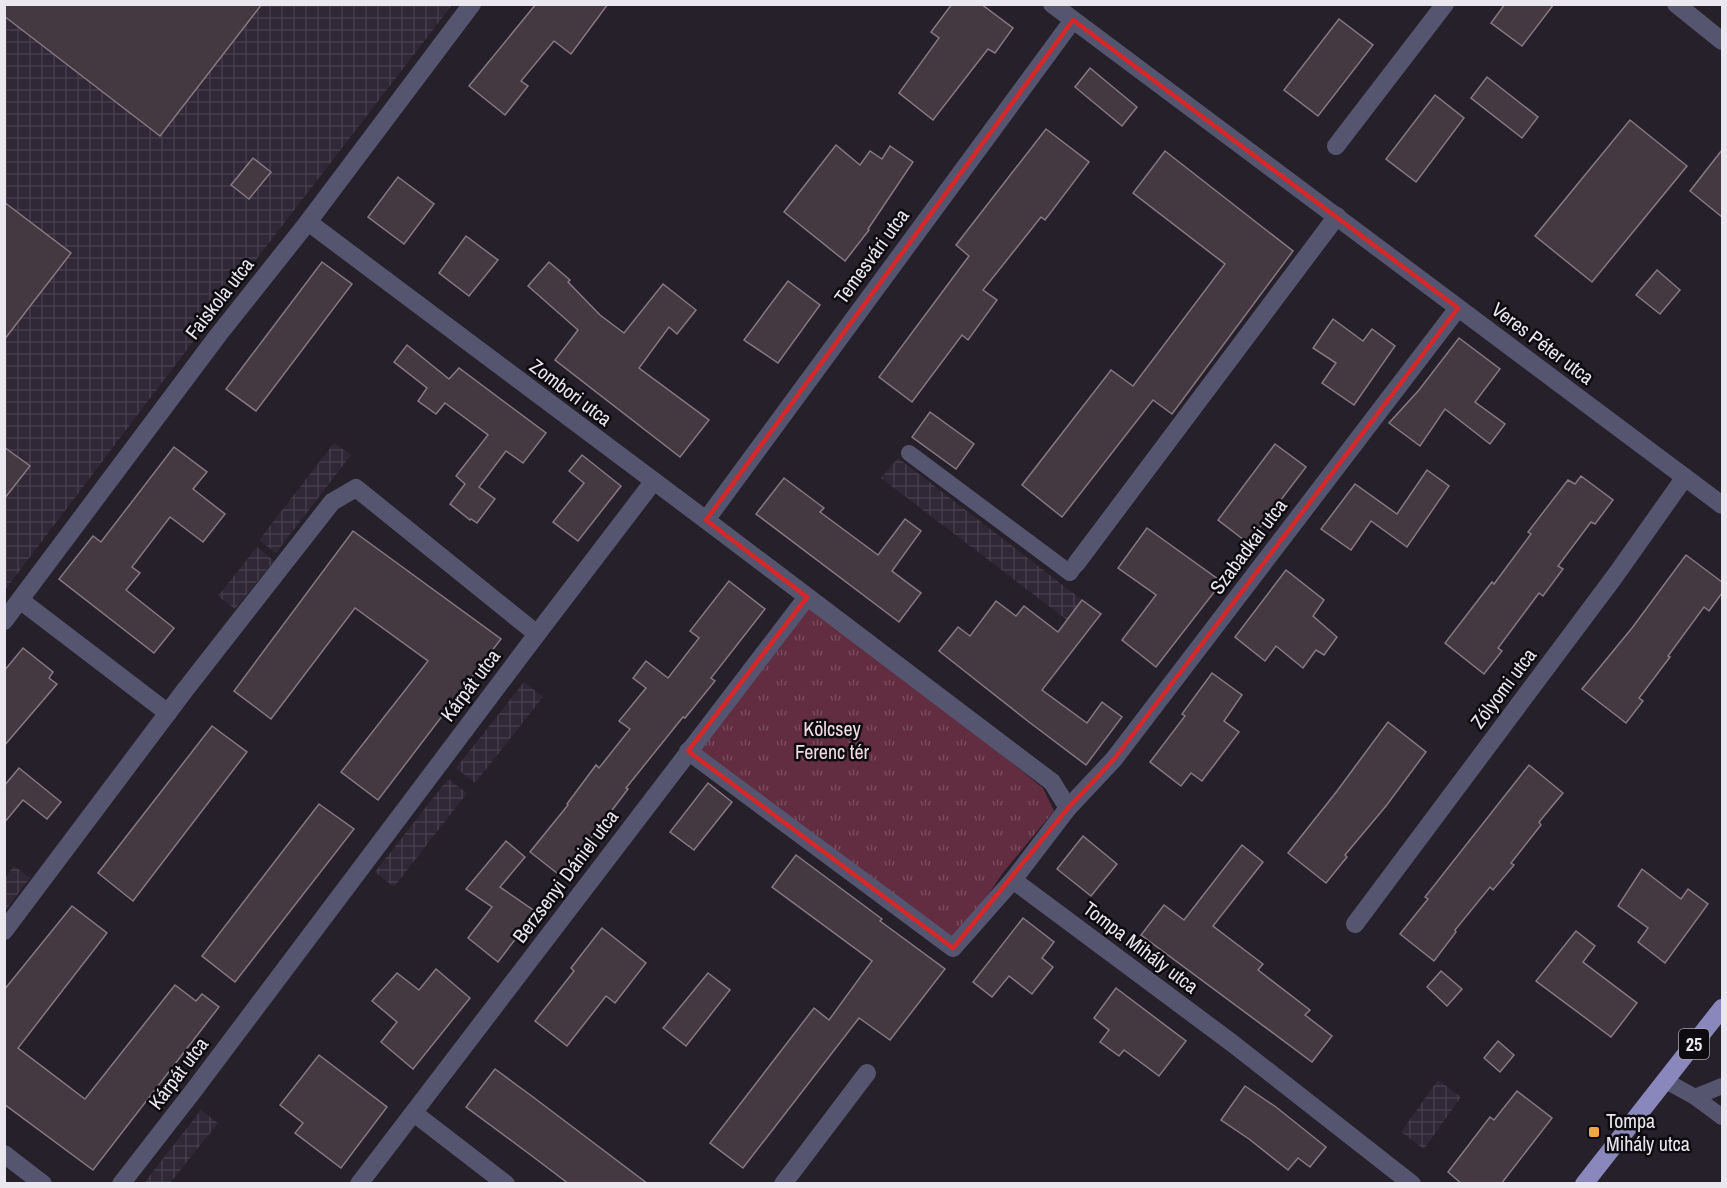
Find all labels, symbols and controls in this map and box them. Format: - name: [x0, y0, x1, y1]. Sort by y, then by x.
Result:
- street label: Temesvári utca: [827, 203, 915, 309]
- street label: Faiskola utca: [179, 252, 259, 344]
- street label: Veres Péter utca: [1486, 296, 1600, 390]
- street label: Zombori utca: [524, 352, 618, 432]
- street label: Szabadkai utca: [1203, 493, 1293, 599]
- street label: Zólyomi utca: [1464, 642, 1542, 734]
- street label: Kárpát utca: [434, 643, 506, 727]
- park label: Kölcsey Ferenc tér: [795, 715, 870, 765]
- street label: Berzsenyi Dániel utca: [506, 804, 624, 948]
- street label: Tompa Mihály utca: [1078, 895, 1204, 999]
- road number: 25: [1679, 1029, 1709, 1059]
- street label: Kárpát utca: [142, 1031, 214, 1115]
- place label: Tompa Mihály utca: [1606, 1107, 1690, 1157]
- marker: Tompa Mihály utca: [1587, 1125, 1601, 1139]

